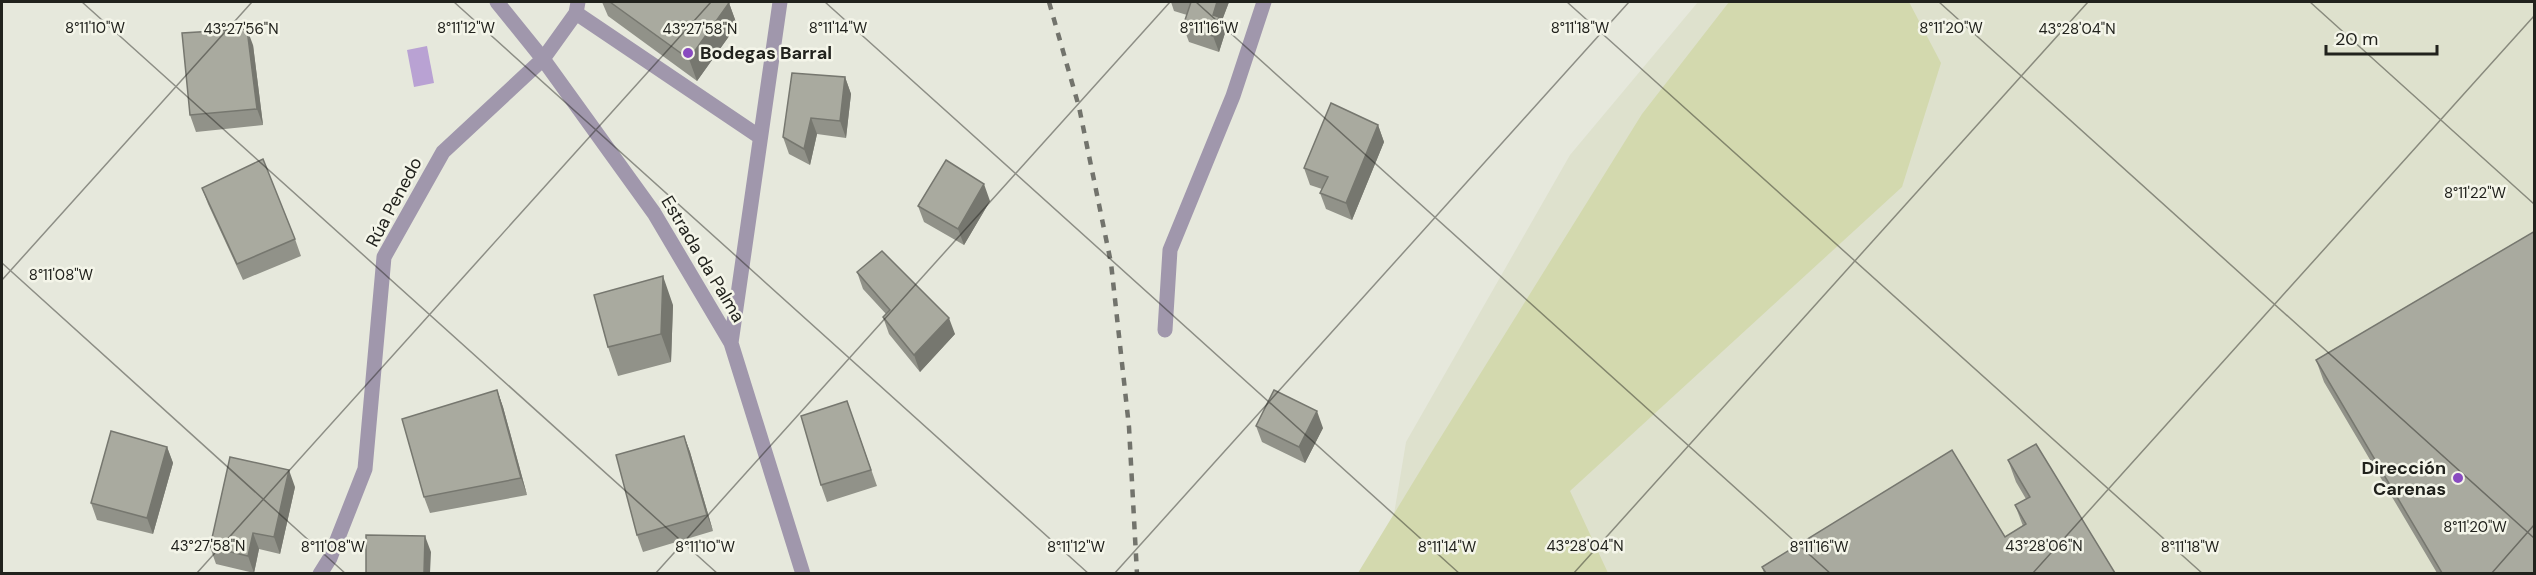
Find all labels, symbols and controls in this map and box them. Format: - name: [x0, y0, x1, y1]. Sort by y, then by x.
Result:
- text: 8°11'10"W: [65, 18, 125, 38]
- text: 8°11'12"W: [437, 18, 496, 38]
- text: 8°11'14"W: [809, 18, 868, 38]
- text: 8°11'16"W: [1180, 18, 1239, 38]
- text: 8°11'18"W: [1551, 18, 1610, 38]
- text: 8°11'20"W: [1919, 18, 1983, 38]
- scale bar: [2326, 18, 2437, 56]
- text: 43°27'56"N: [203, 19, 279, 39]
- text: 43°27'58"N: [663, 19, 737, 39]
- text: 43°28'04"N: [2038, 19, 2116, 39]
- text: 20 m: [2335, 27, 2378, 51]
- place label: Bodegas Barral: [700, 41, 832, 65]
- marker: Bodegas Barral: [681, 46, 695, 60]
- street label: Rúa Penedo: [360, 153, 428, 251]
- text: 8°11'22"W: [2444, 183, 2507, 203]
- street label: Estrada da Palma: [656, 191, 750, 327]
- text: 8°11'08"W: [29, 265, 94, 285]
- place label: Dirección Carenas: [2361, 456, 2446, 501]
- marker: Dirección Carenas: [2451, 471, 2465, 485]
- text: 8°11'20"W: [2443, 517, 2507, 537]
- text: 43°27'58"N: [171, 536, 245, 556]
- text: 43°28'04"N: [1546, 536, 1624, 556]
- text: 43°28'06"N: [2005, 536, 2083, 556]
- text: 8°11'08"W: [301, 537, 366, 557]
- text: 8°11'10"W: [675, 537, 735, 557]
- text: 8°11'12"W: [1047, 537, 1106, 557]
- text: 8°11'14"W: [1418, 537, 1477, 557]
- text: 8°11'16"W: [1790, 537, 1849, 557]
- text: 8°11'18"W: [2161, 537, 2220, 557]

